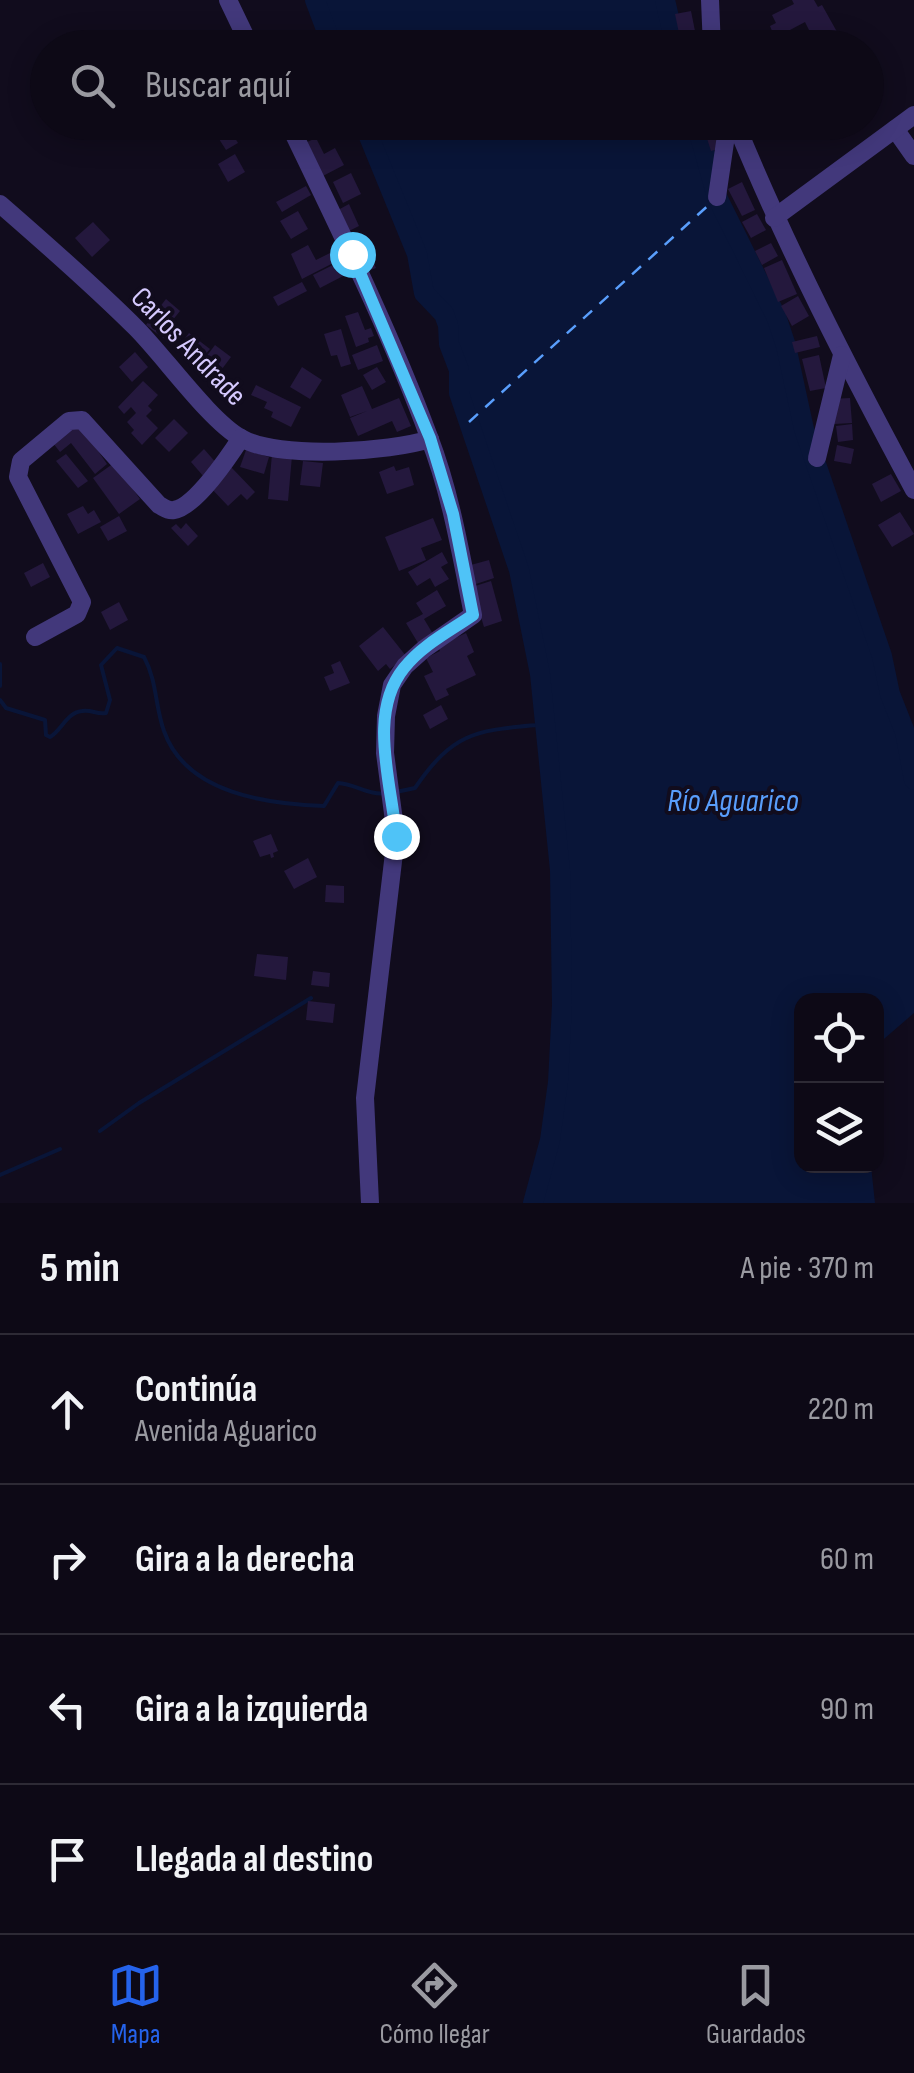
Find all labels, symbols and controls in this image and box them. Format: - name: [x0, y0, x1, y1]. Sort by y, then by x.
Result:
- search box: [30, 30, 884, 140]
- icon: search: [65, 58, 120, 113]
- text: Buscar aquí: [145, 63, 291, 108]
- route start: [330, 232, 376, 278]
- street label: Carlos Andrade: [123, 280, 254, 413]
- water label: Río Aguarico: [667, 782, 799, 821]
- route end: [374, 814, 420, 860]
- map controls: [794, 993, 884, 1173]
- button: locate: [794, 993, 884, 1083]
- button: layers: [794, 1083, 884, 1173]
- text: 5 min: [40, 1243, 120, 1294]
- text: A pie · 370 m: [741, 1249, 874, 1288]
- text: Continúa: [135, 1367, 257, 1412]
- icon: ahead: [40, 1382, 95, 1437]
- text: 220 m: [808, 1390, 874, 1429]
- text: Avenida Aguarico: [135, 1412, 317, 1451]
- icon: right: [40, 1532, 95, 1587]
- text: Gira a la derecha: [135, 1537, 355, 1582]
- text: 60 m: [820, 1540, 874, 1579]
- icon: left: [40, 1682, 95, 1737]
- text: Gira a la izquierda: [135, 1687, 368, 1732]
- text: 90 m: [820, 1690, 874, 1729]
- icon: arrive: [40, 1832, 95, 1887]
- text: Llegada al destino: [135, 1837, 373, 1882]
- tab: Mapa: [108, 1958, 163, 2051]
- tab: Cómo llegar: [379, 1958, 490, 2051]
- tab: Guardados: [706, 1958, 806, 2051]

